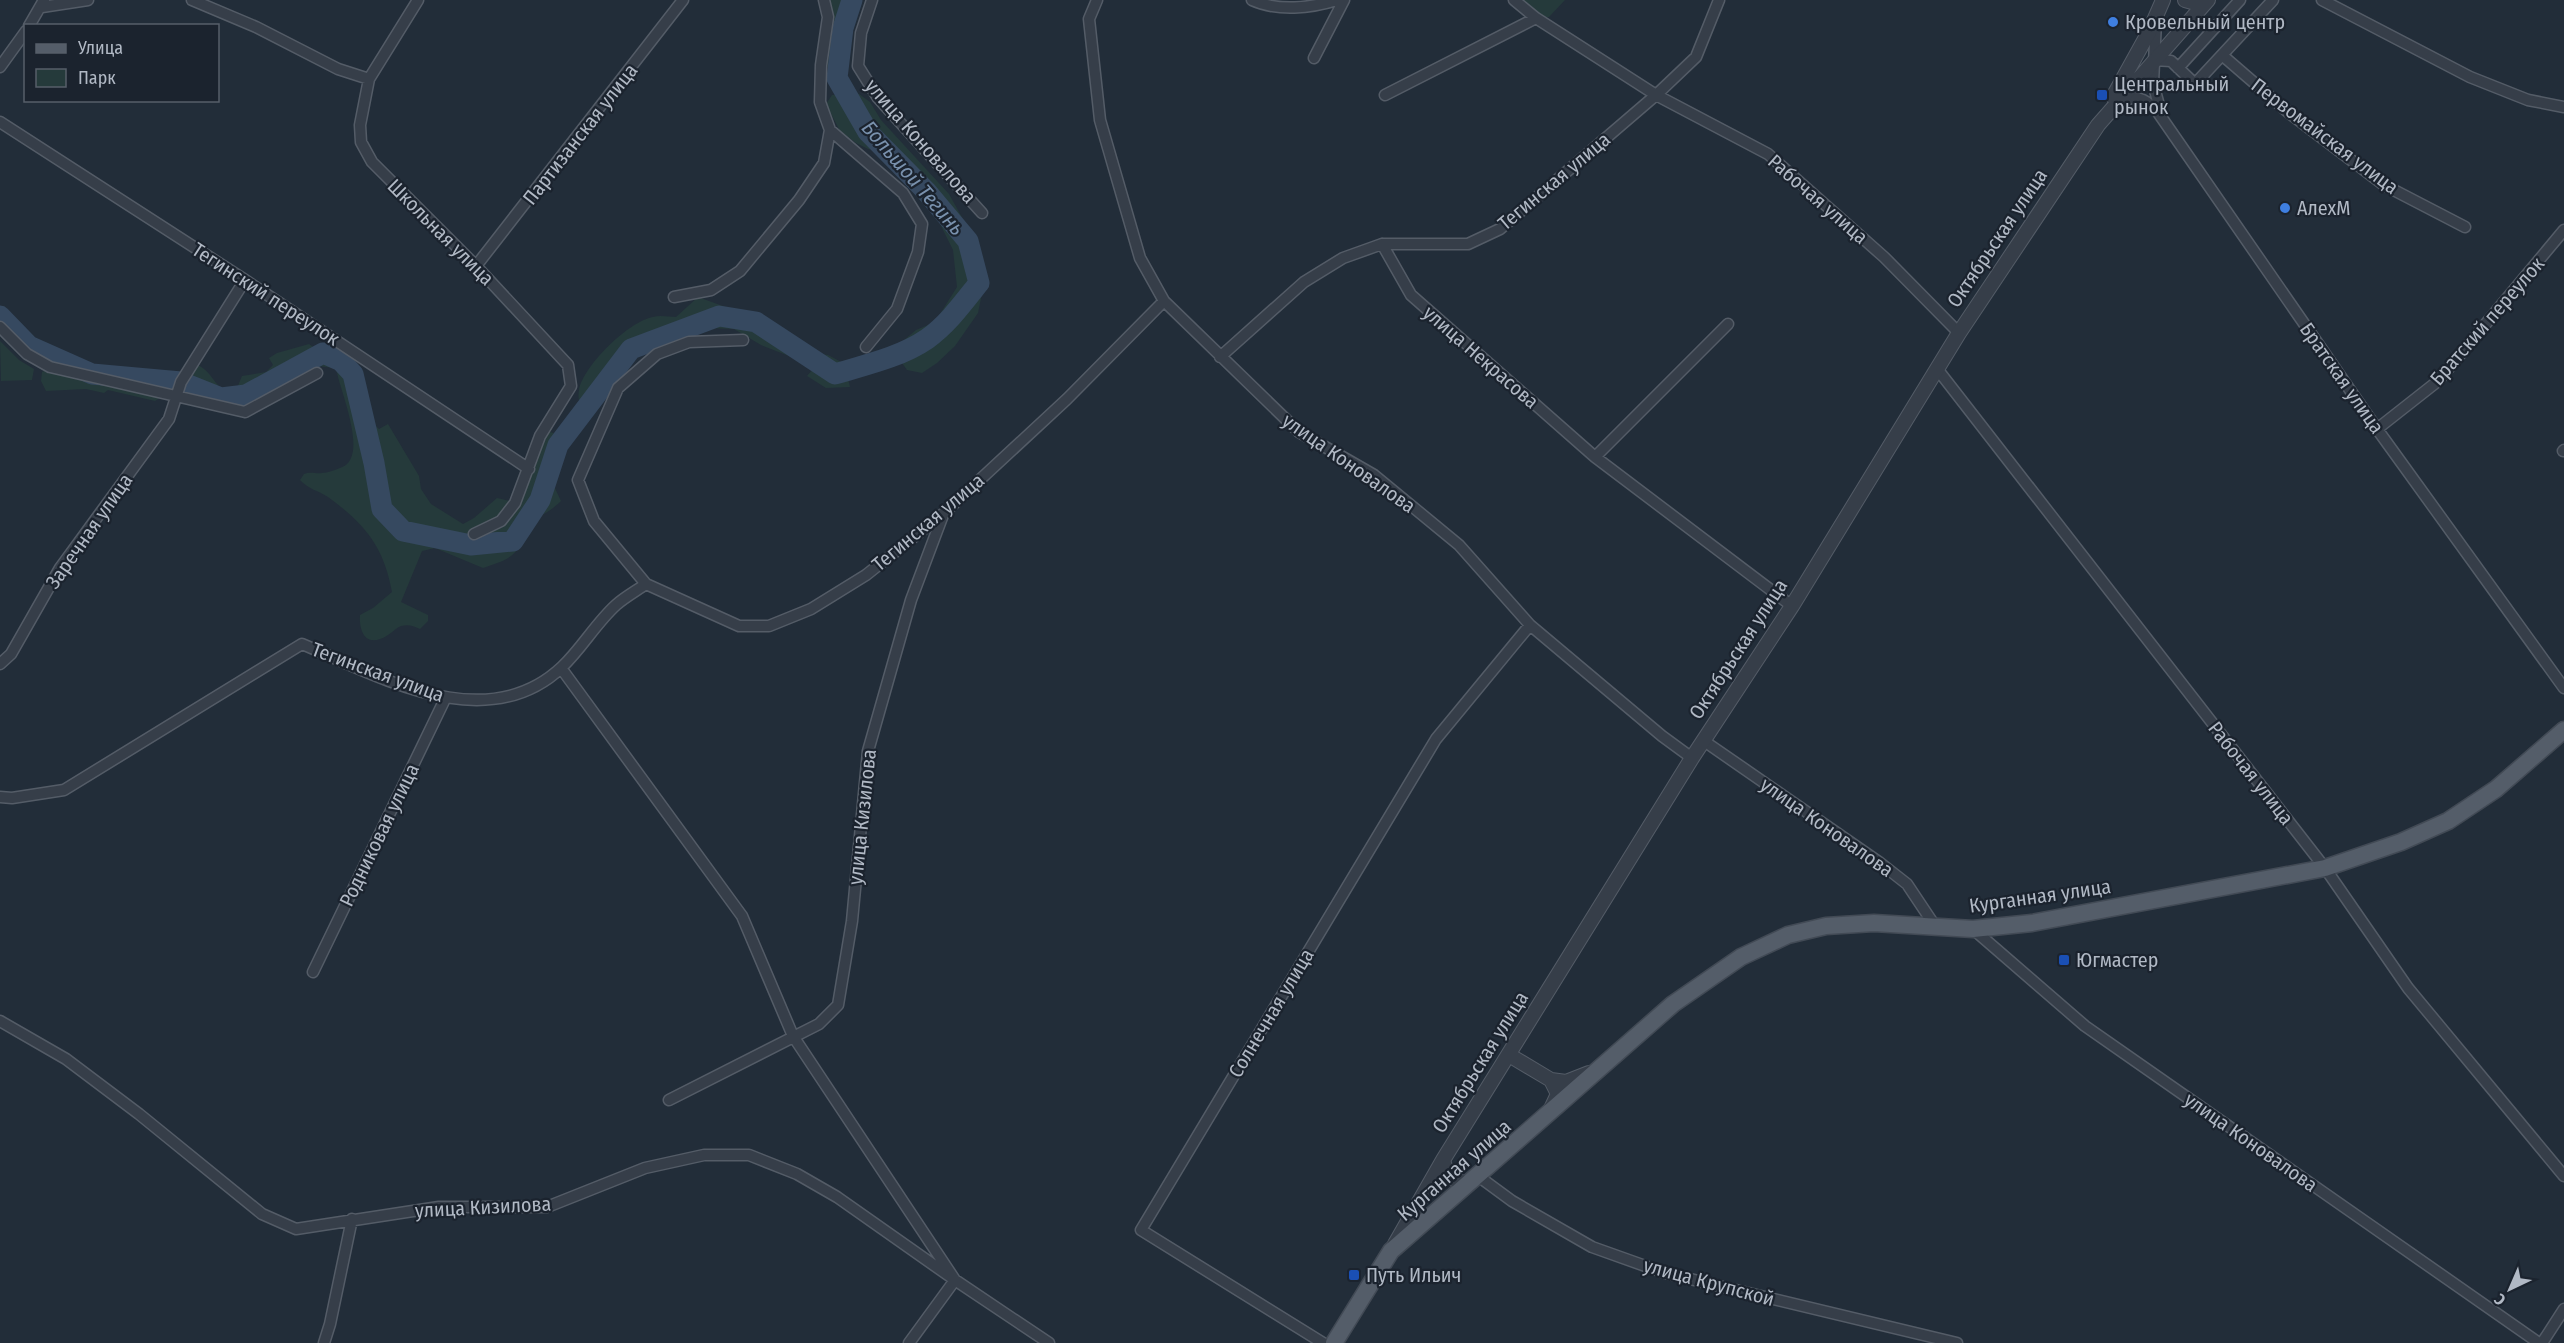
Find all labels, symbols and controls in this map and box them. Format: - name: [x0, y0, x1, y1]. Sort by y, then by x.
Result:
- place label: Кровельный центр: [2125, 10, 2285, 34]
- marker: Кровельный центр: [2106, 15, 2120, 29]
- legend: [24, 24, 219, 102]
- text: Улица: [77, 37, 123, 59]
- street label: Партизанская улица: [518, 59, 642, 209]
- text: Парк: [78, 67, 116, 89]
- place label: Центральный рынок: [2114, 72, 2229, 119]
- street label: Первомайская улица: [2247, 73, 2403, 199]
- street label: улица Коновалова: [860, 74, 982, 208]
- marker: Центральный рынок: [2095, 88, 2109, 102]
- water label: Большой Тегинь: [856, 115, 970, 241]
- street label: Тегинская улица: [1493, 127, 1615, 235]
- street label: Рабочая улица: [1763, 149, 1873, 249]
- street label: Октябрьская улица: [1942, 164, 2052, 312]
- street label: Школьная улица: [383, 174, 499, 290]
- place label: АлехМ: [2297, 196, 2350, 220]
- marker: АлехМ: [2278, 201, 2292, 215]
- street label: Тегинский переулок: [188, 237, 345, 351]
- street label: Братский переулок: [2425, 252, 2550, 390]
- street label: улица Некрасова: [1418, 300, 1544, 414]
- street label: Братская улица: [2295, 318, 2389, 438]
- street label: улица Коновалова: [1278, 408, 1420, 518]
- street label: Тегинская улица: [867, 468, 989, 576]
- street label: Заречная улица: [40, 469, 138, 593]
- street label: Октябрьская улица: [1684, 575, 1792, 723]
- street label: Тегинская улица: [308, 637, 448, 707]
- street label: Рабочая улица: [2203, 717, 2299, 829]
- street label: улица Кизилова: [843, 748, 881, 886]
- street label: Родниковая улица: [334, 760, 424, 910]
- street label: улица Коновалова: [1756, 772, 1898, 882]
- street label: Курганная улица: [1968, 874, 2112, 918]
- street label: Солнечная улица: [1223, 944, 1319, 1082]
- place label: Югмастер: [2076, 948, 2158, 972]
- marker: Югмастер: [2057, 953, 2071, 967]
- street label: Октябрьская улица: [1427, 987, 1533, 1137]
- street label: улица Коновалова: [2180, 1087, 2322, 1197]
- street label: Курганная улица: [1392, 1114, 1516, 1226]
- street label: улица Кизилова: [414, 1191, 552, 1223]
- street label: улица Крупской: [1641, 1253, 1777, 1311]
- north arrow: [2480, 1259, 2540, 1319]
- place label: Путь Ильич: [1366, 1263, 1461, 1287]
- marker: Путь Ильич: [1347, 1268, 1361, 1282]
- text: С: [2490, 1289, 2510, 1309]

